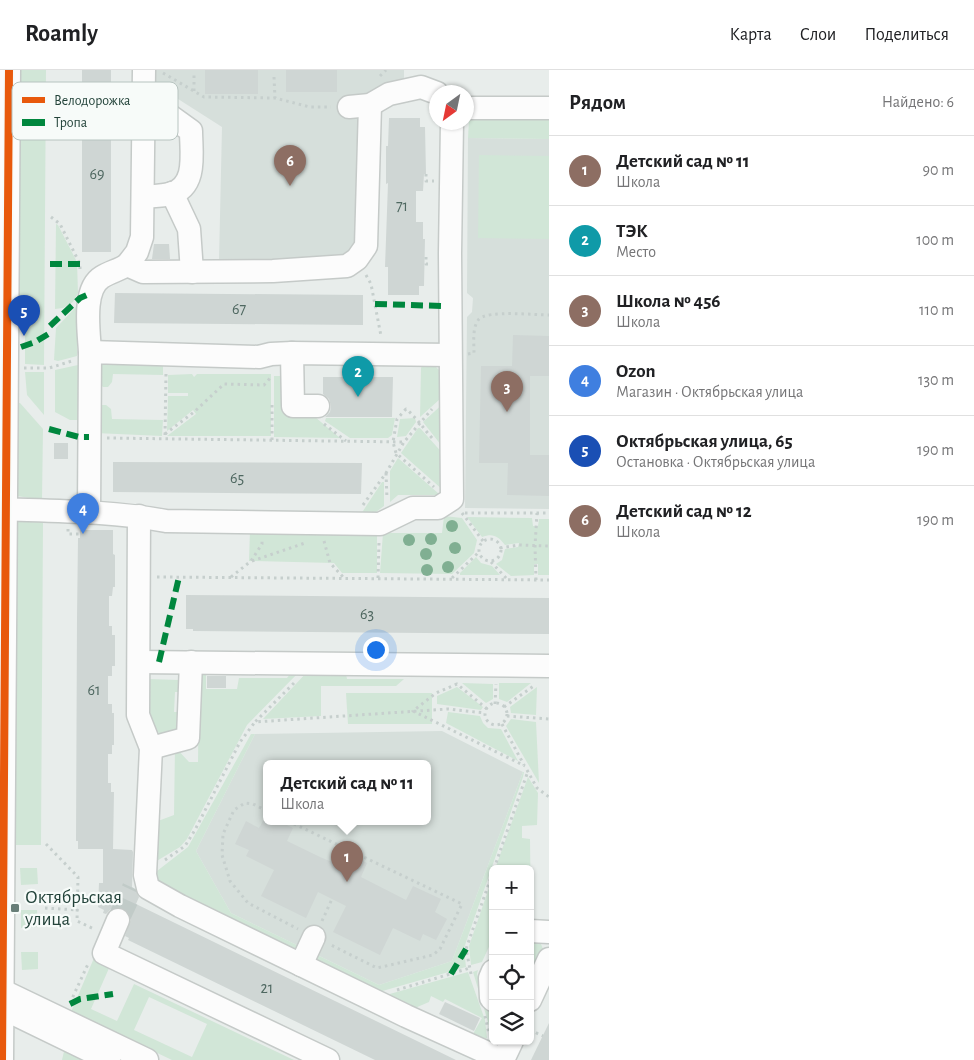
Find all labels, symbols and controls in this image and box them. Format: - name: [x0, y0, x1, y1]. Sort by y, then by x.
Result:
- text: Roamly: [25, 22, 98, 46]
- text: Карта: [730, 26, 772, 44]
- text: Слои: [800, 26, 836, 44]
- text: Поделиться: [864, 26, 949, 44]
- legend: [12, 82, 178, 140]
- north arrow: [429, 85, 474, 130]
- text: Рядом: [569, 92, 626, 113]
- text: Велодорожка: [54, 94, 131, 108]
- text: Найдено: 6: [882, 94, 954, 110]
- text: Тропа: [54, 116, 88, 130]
- pin: 6: [274, 145, 306, 186]
- text: Детский сад № 11: [616, 152, 750, 171]
- text: 1: [582, 162, 588, 178]
- text: 90 m: [923, 162, 954, 178]
- house number: 69: [89, 166, 105, 182]
- text: Школа: [616, 174, 660, 190]
- house number: 71: [396, 198, 408, 214]
- text: ТЭК: [616, 222, 648, 241]
- text: 2: [581, 232, 589, 248]
- text: 100 m: [916, 232, 954, 248]
- text: Место: [616, 244, 656, 260]
- text: Школа № 456: [616, 292, 721, 311]
- pin: 5: [8, 295, 40, 336]
- house number: 67: [232, 301, 246, 317]
- text: 3: [582, 302, 588, 318]
- text: 110 m: [919, 302, 954, 318]
- text: Школа: [616, 314, 660, 330]
- pin: 2: [342, 356, 374, 397]
- text: Ozon: [616, 362, 655, 381]
- pin: 3: [491, 371, 523, 412]
- text: 4: [581, 372, 589, 388]
- text: 130 m: [918, 372, 954, 388]
- text: Магазин · Октябрьская улица: [616, 384, 803, 400]
- text: Октябрьская улица, 65: [616, 432, 793, 451]
- text: 5: [582, 442, 588, 458]
- text: 190 m: [917, 442, 954, 458]
- text: Остановка · Октябрьская улица: [616, 454, 815, 470]
- house number: 65: [230, 470, 244, 486]
- pin: 4: [67, 493, 99, 534]
- text: Детский сад № 12: [616, 502, 752, 521]
- text: 6: [581, 512, 589, 528]
- text: 190 m: [917, 512, 954, 528]
- text: Школа: [616, 524, 660, 540]
- house number: 63: [360, 606, 374, 622]
- your location: [363, 637, 389, 663]
- house number: 61: [87, 682, 101, 698]
- popup: [263, 760, 431, 825]
- text: Детский сад № 11: [280, 774, 414, 793]
- text: Школа: [280, 796, 324, 812]
- pin: 1: [331, 841, 363, 882]
- map controls: [489, 865, 534, 1045]
- button: +: [489, 865, 534, 910]
- place label: Октябрьская улица: [24, 888, 122, 929]
- marker: Октябрьская улица: [9, 902, 21, 914]
- button: −: [489, 910, 534, 955]
- button: locate: [489, 955, 534, 1000]
- house number: 21: [261, 980, 273, 996]
- button: layers: [489, 1000, 534, 1045]

